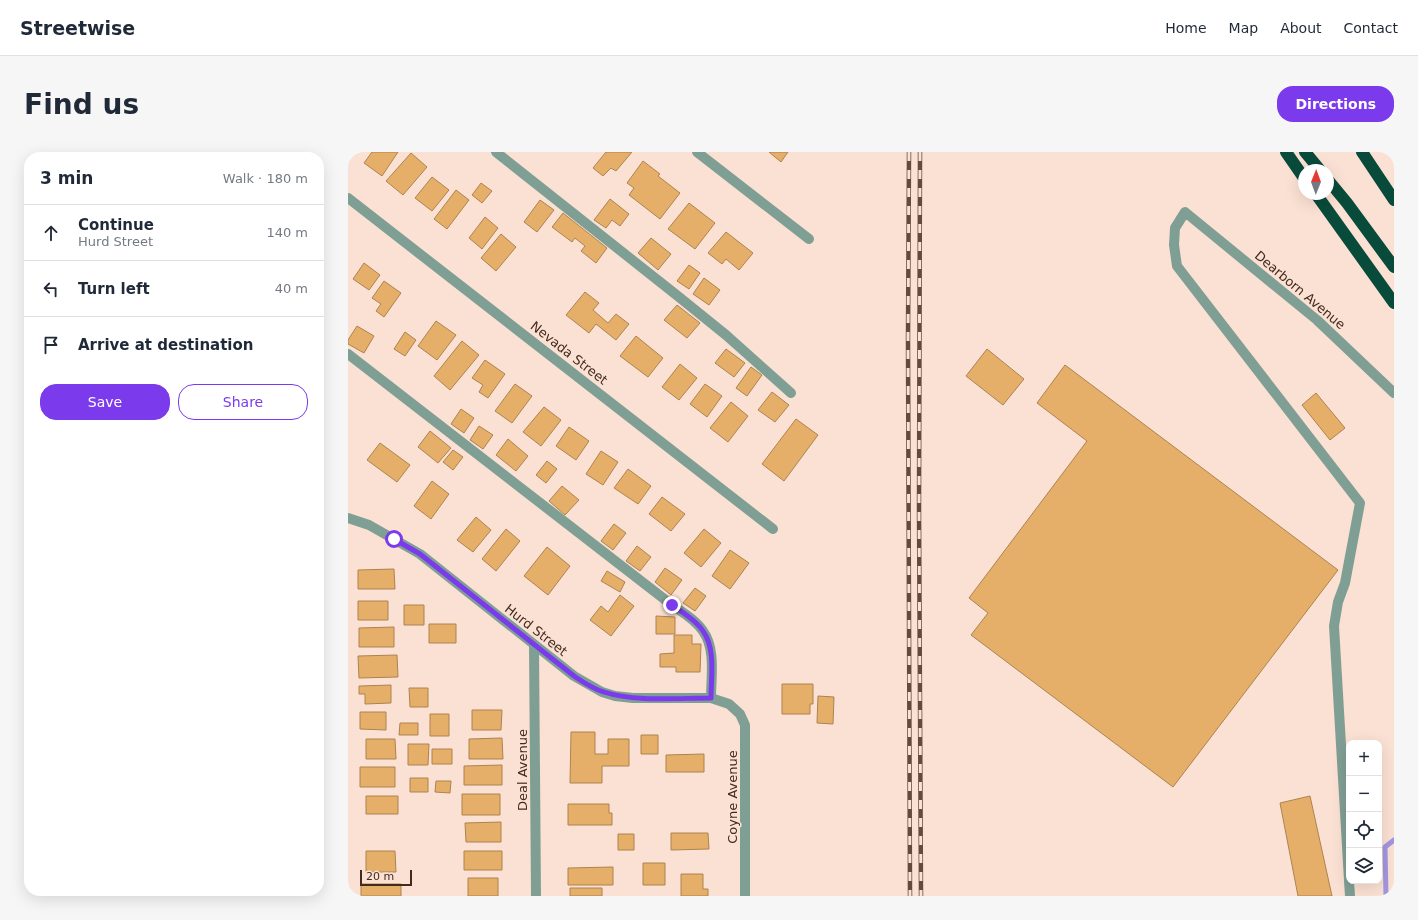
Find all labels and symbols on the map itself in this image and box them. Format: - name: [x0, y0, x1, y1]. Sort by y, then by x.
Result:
- north arrow: [1298, 164, 1334, 200]
- street label: Dearborn Avenue: [1252, 248, 1348, 332]
- street label: Nevada Street: [528, 318, 610, 388]
- route start: [385, 530, 403, 548]
- route end: [663, 596, 681, 614]
- street label: Hurd Street: [502, 601, 570, 659]
- street label: Deal Avenue: [515, 729, 530, 811]
- street label: Coyne Avenue: [725, 750, 740, 844]
- scale bar: [360, 868, 412, 887]

